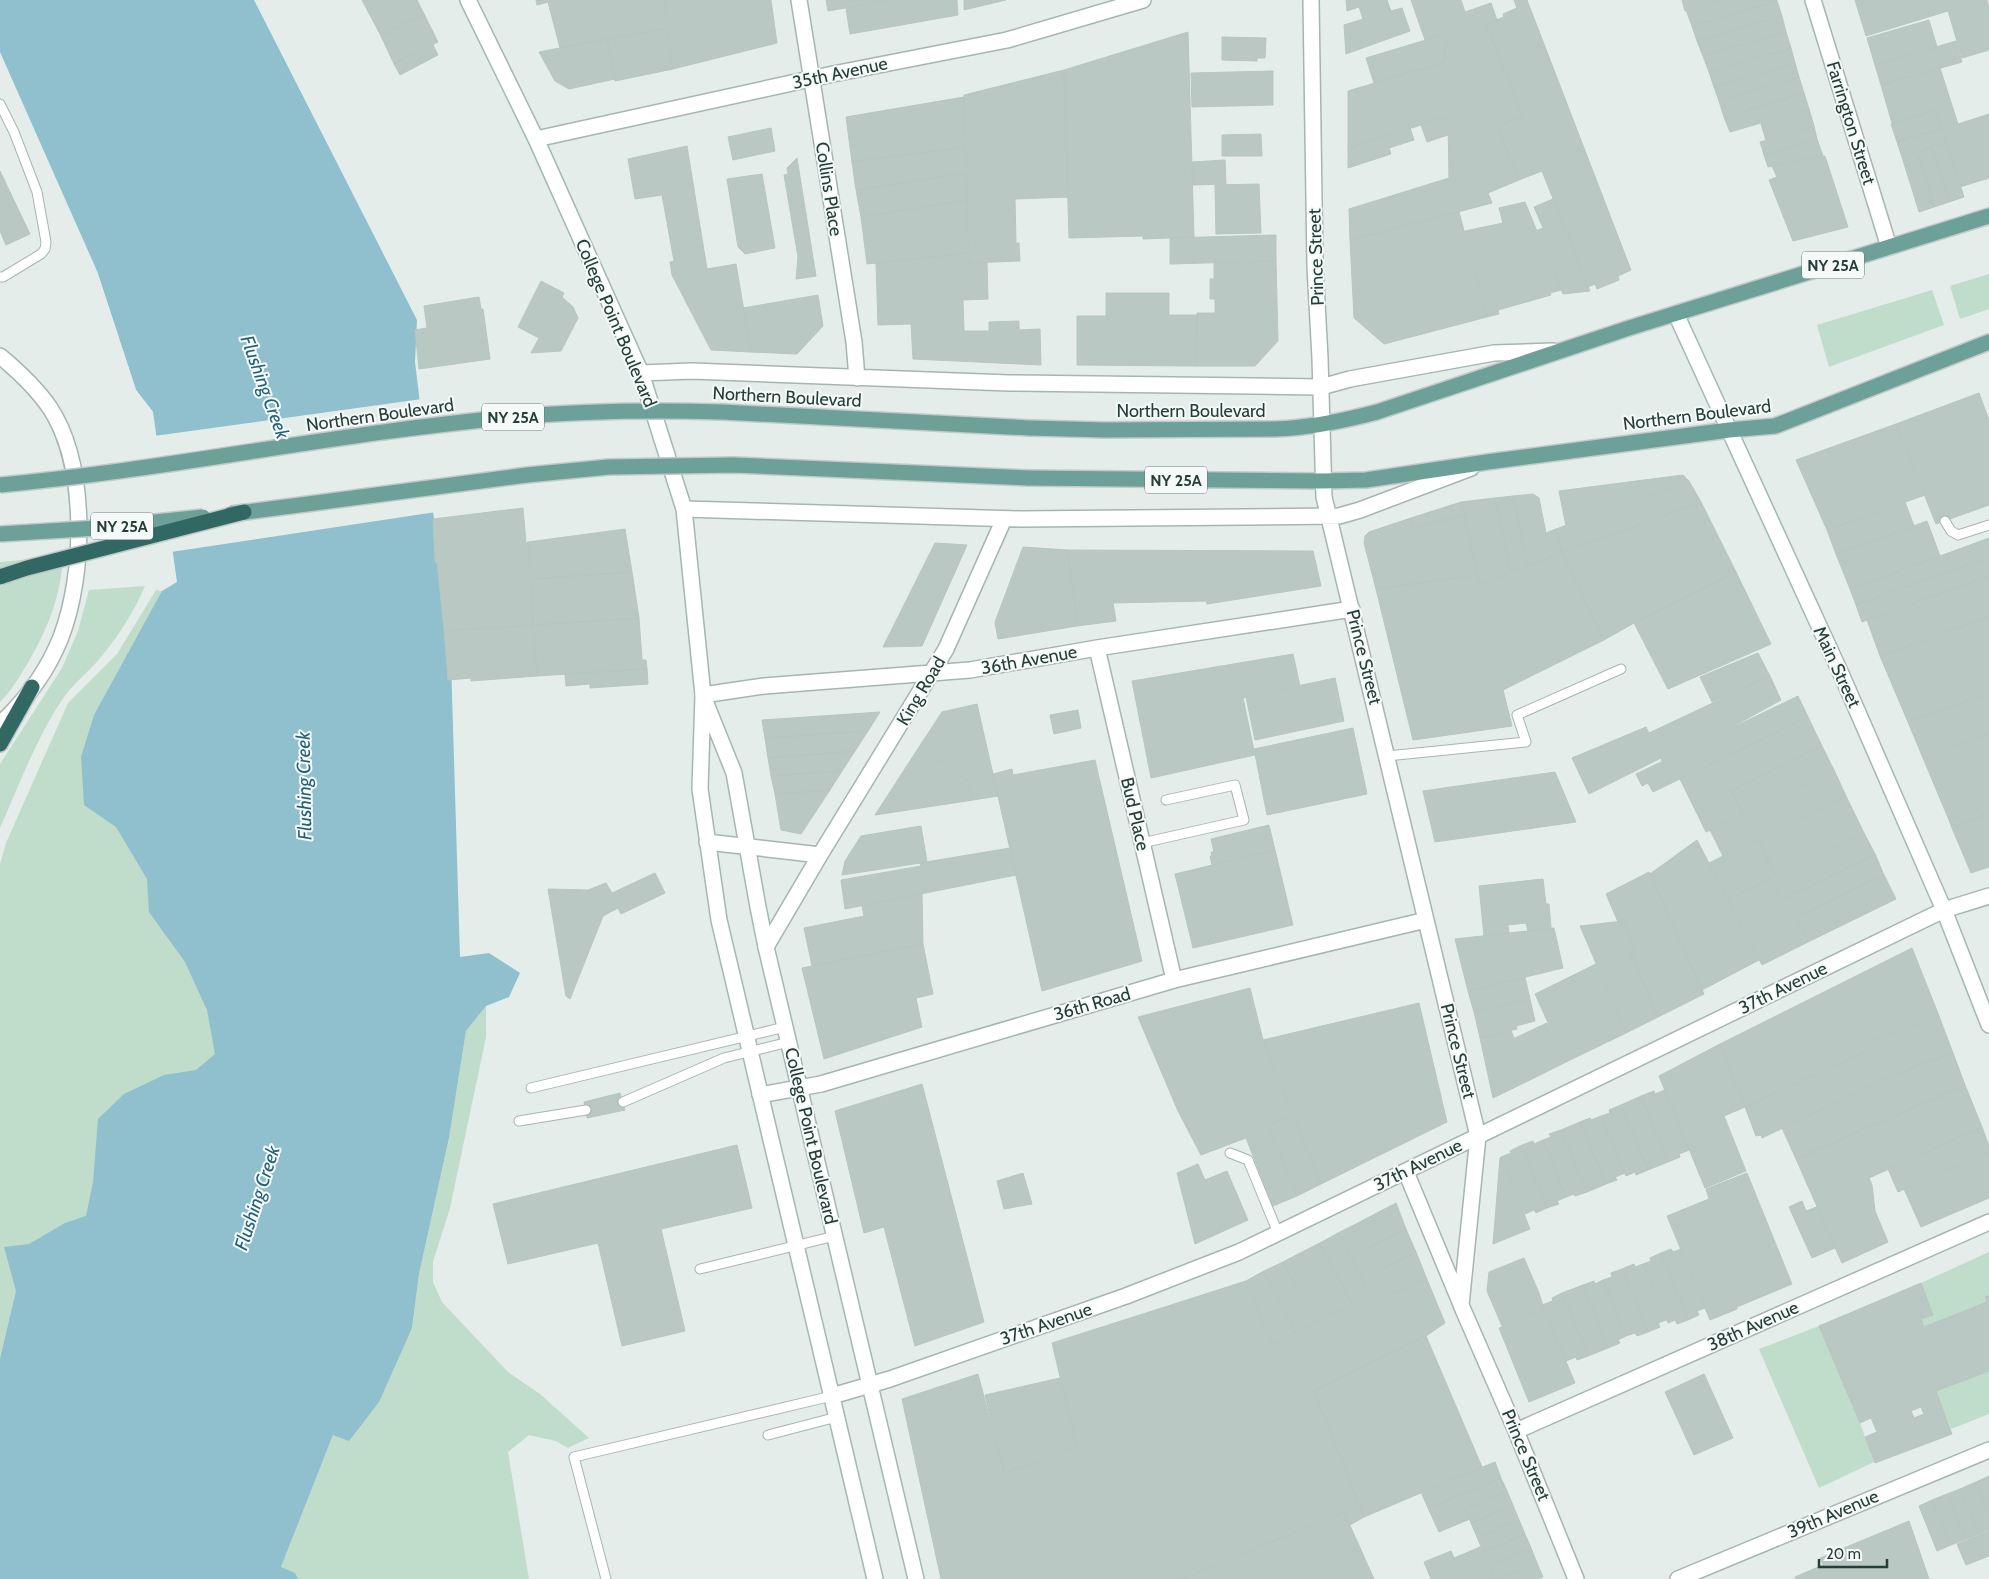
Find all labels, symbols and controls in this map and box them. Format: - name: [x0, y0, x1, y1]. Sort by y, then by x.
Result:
- street label: 35th Avenue: [791, 52, 889, 94]
- street label: Farrington Street: [1822, 59, 1880, 187]
- street label: Collins Place: [811, 140, 847, 238]
- street label: Prince Street: [1303, 208, 1329, 306]
- street label: College Point Boulevard: [571, 236, 661, 410]
- road number: NY 25A: [1802, 252, 1864, 278]
- water label: Flushing Creek: [236, 332, 295, 443]
- street label: Northern Boulevard: [712, 382, 862, 412]
- street label: Northern Boulevard: [305, 394, 455, 436]
- street label: Northern Boulevard: [1622, 395, 1772, 435]
- street label: Northern Boulevard: [1116, 400, 1266, 422]
- road number: NY 25A: [482, 404, 544, 431]
- road number: NY 25A: [1145, 466, 1207, 494]
- road number: NY 25A: [91, 512, 153, 540]
- street label: Prince Street: [1342, 607, 1386, 707]
- street label: Main Street: [1809, 623, 1865, 711]
- street label: 36th Avenue: [979, 641, 1079, 679]
- street label: King Road: [892, 653, 950, 729]
- water label: Flushing Creek: [292, 731, 316, 840]
- street label: Bud Place: [1116, 775, 1154, 853]
- street label: 37th Avenue: [1735, 957, 1831, 1019]
- street label: 36th Road: [1051, 983, 1133, 1025]
- street label: Prince Street: [1436, 1001, 1480, 1101]
- street label: College Point Boulevard: [780, 1046, 842, 1226]
- street label: 37th Avenue: [1370, 1134, 1466, 1196]
- water label: Flushing Creek: [229, 1142, 285, 1253]
- street label: 38th Avenue: [1704, 1296, 1802, 1356]
- street label: 37th Avenue: [997, 1298, 1095, 1350]
- street label: Prince Street: [1497, 1406, 1555, 1504]
- street label: 39th Avenue: [1784, 1485, 1882, 1543]
- scale bar: [1819, 1536, 1886, 1568]
- text: 20 m: [1826, 1545, 1861, 1563]

